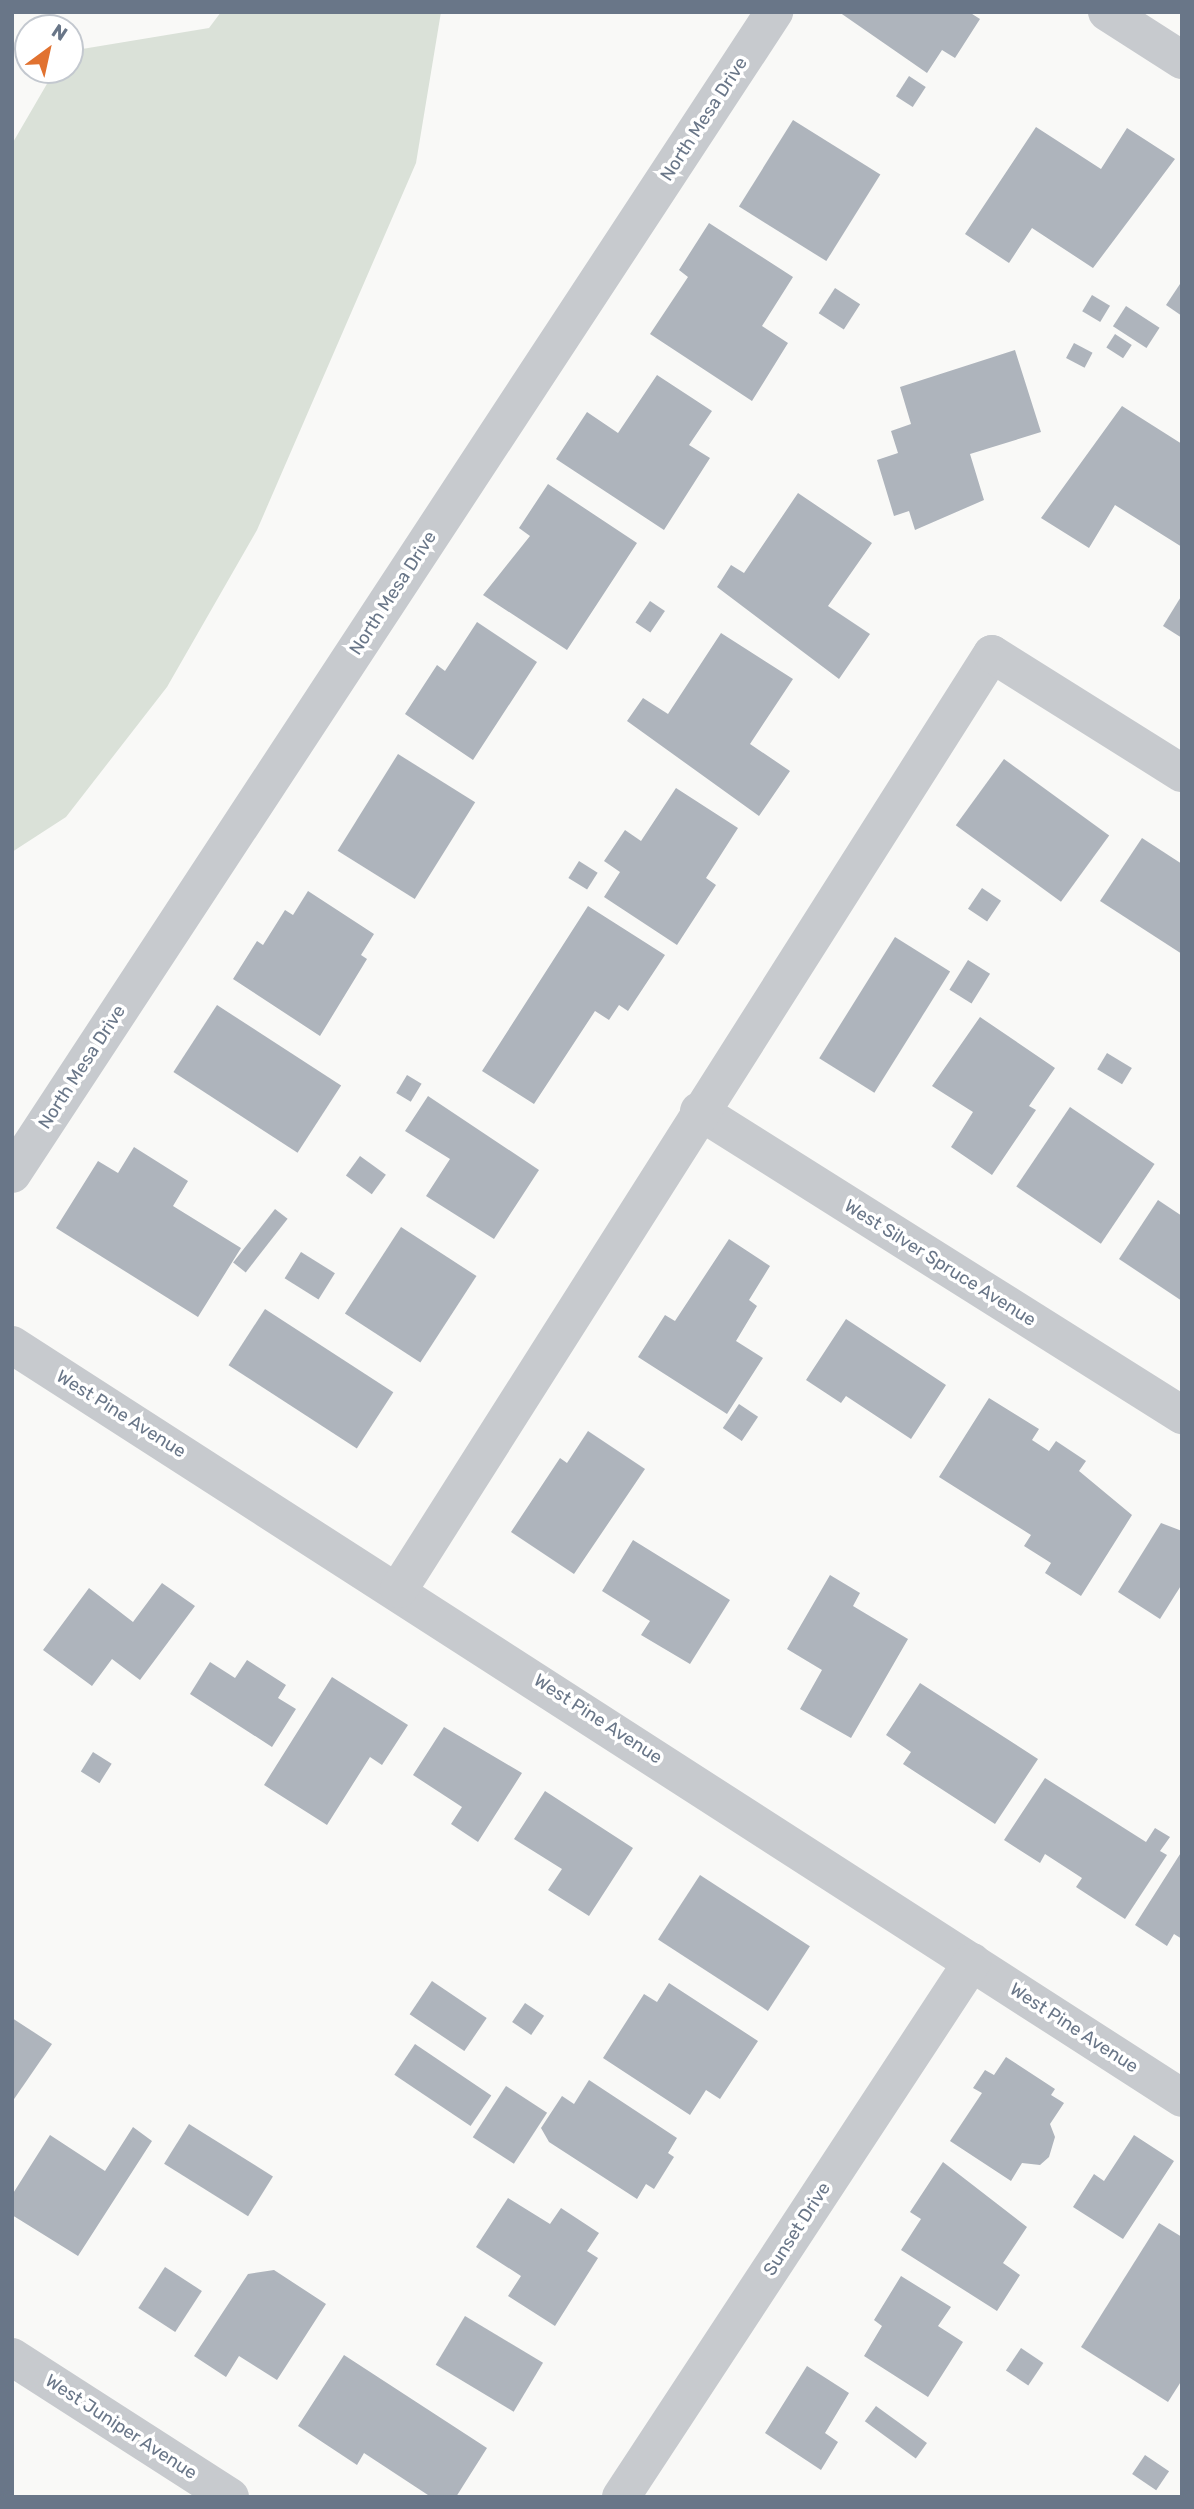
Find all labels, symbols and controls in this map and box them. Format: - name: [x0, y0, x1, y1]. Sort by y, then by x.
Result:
- north arrow: [14, 14, 84, 84]
- text: N: [48, 19, 72, 46]
- street label: North Mesa Drive: [656, 53, 752, 185]
- street label: North Mesa Drive: [345, 527, 441, 659]
- street label: North Mesa Drive: [34, 1001, 130, 1133]
- street label: West Silver Spruce Avenue: [840, 1195, 1040, 1331]
- street label: West Pine Avenue: [52, 1365, 190, 1463]
- street label: West Pine Avenue: [530, 1669, 666, 1769]
- street label: West Pine Avenue: [1006, 1978, 1142, 2078]
- street label: Sunset Drive: [759, 2178, 835, 2280]
- street label: West Juniper Avenue: [41, 2370, 201, 2484]

